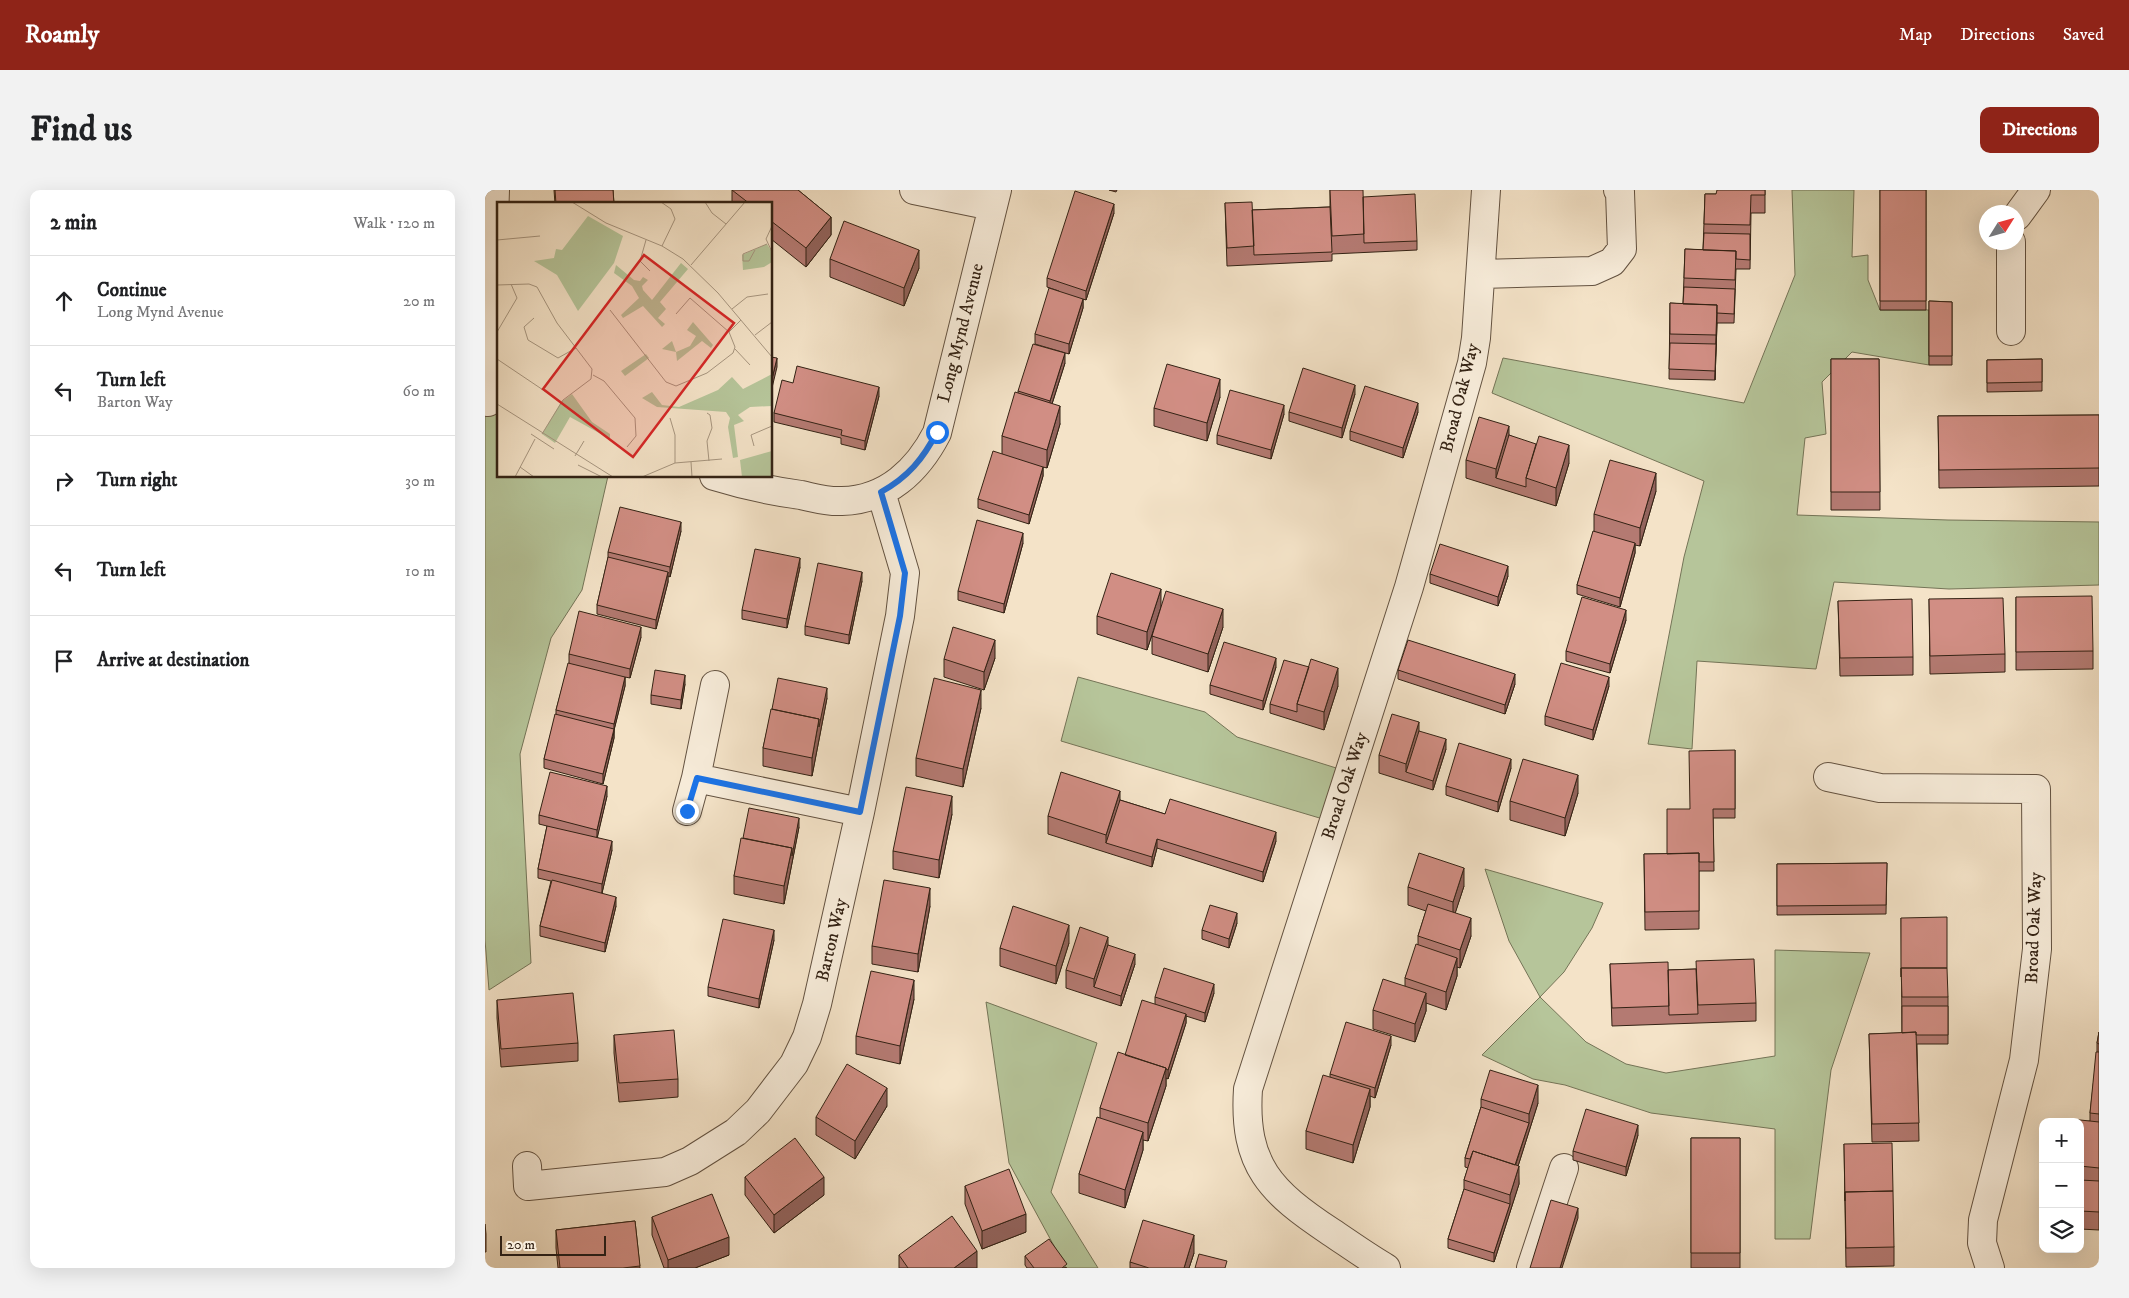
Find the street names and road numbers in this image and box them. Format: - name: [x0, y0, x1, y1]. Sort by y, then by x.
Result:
- street label: Long Mynd Avenue: [933, 261, 989, 405]
- street label: Broad Oak Way: [1436, 341, 1484, 455]
- street label: Broad Oak Way: [1317, 729, 1373, 843]
- street label: Broad Oak Way: [2021, 871, 2047, 984]
- street label: Barton Way: [812, 896, 852, 984]

